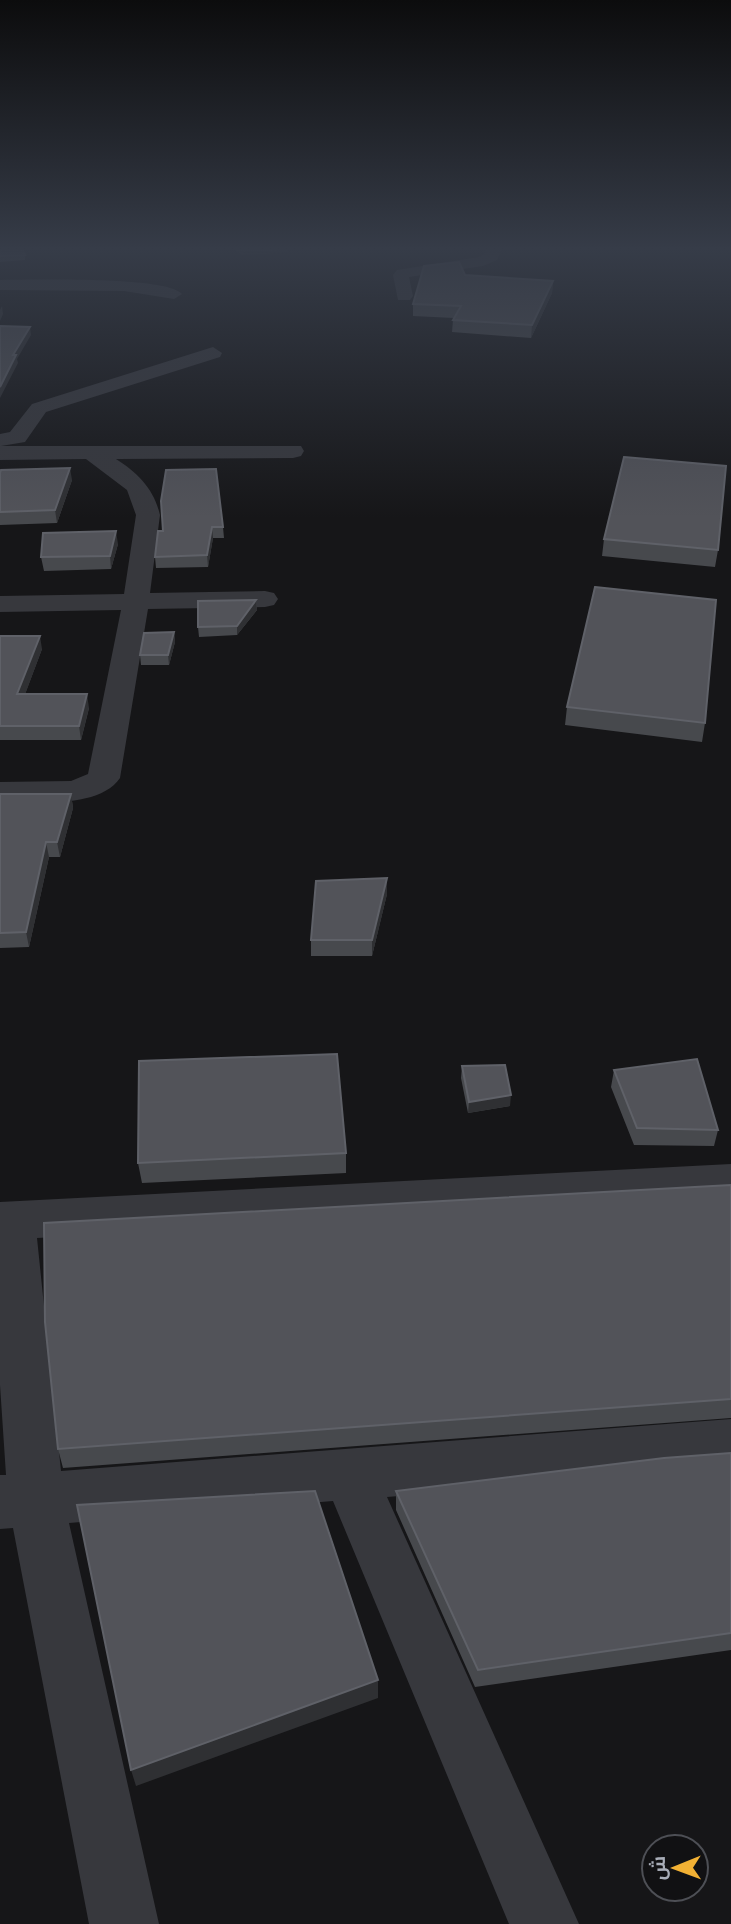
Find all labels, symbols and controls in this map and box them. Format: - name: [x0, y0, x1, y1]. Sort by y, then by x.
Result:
- north arrow: [640, 1833, 710, 1903]
- text: ش: [645, 1856, 671, 1881]

